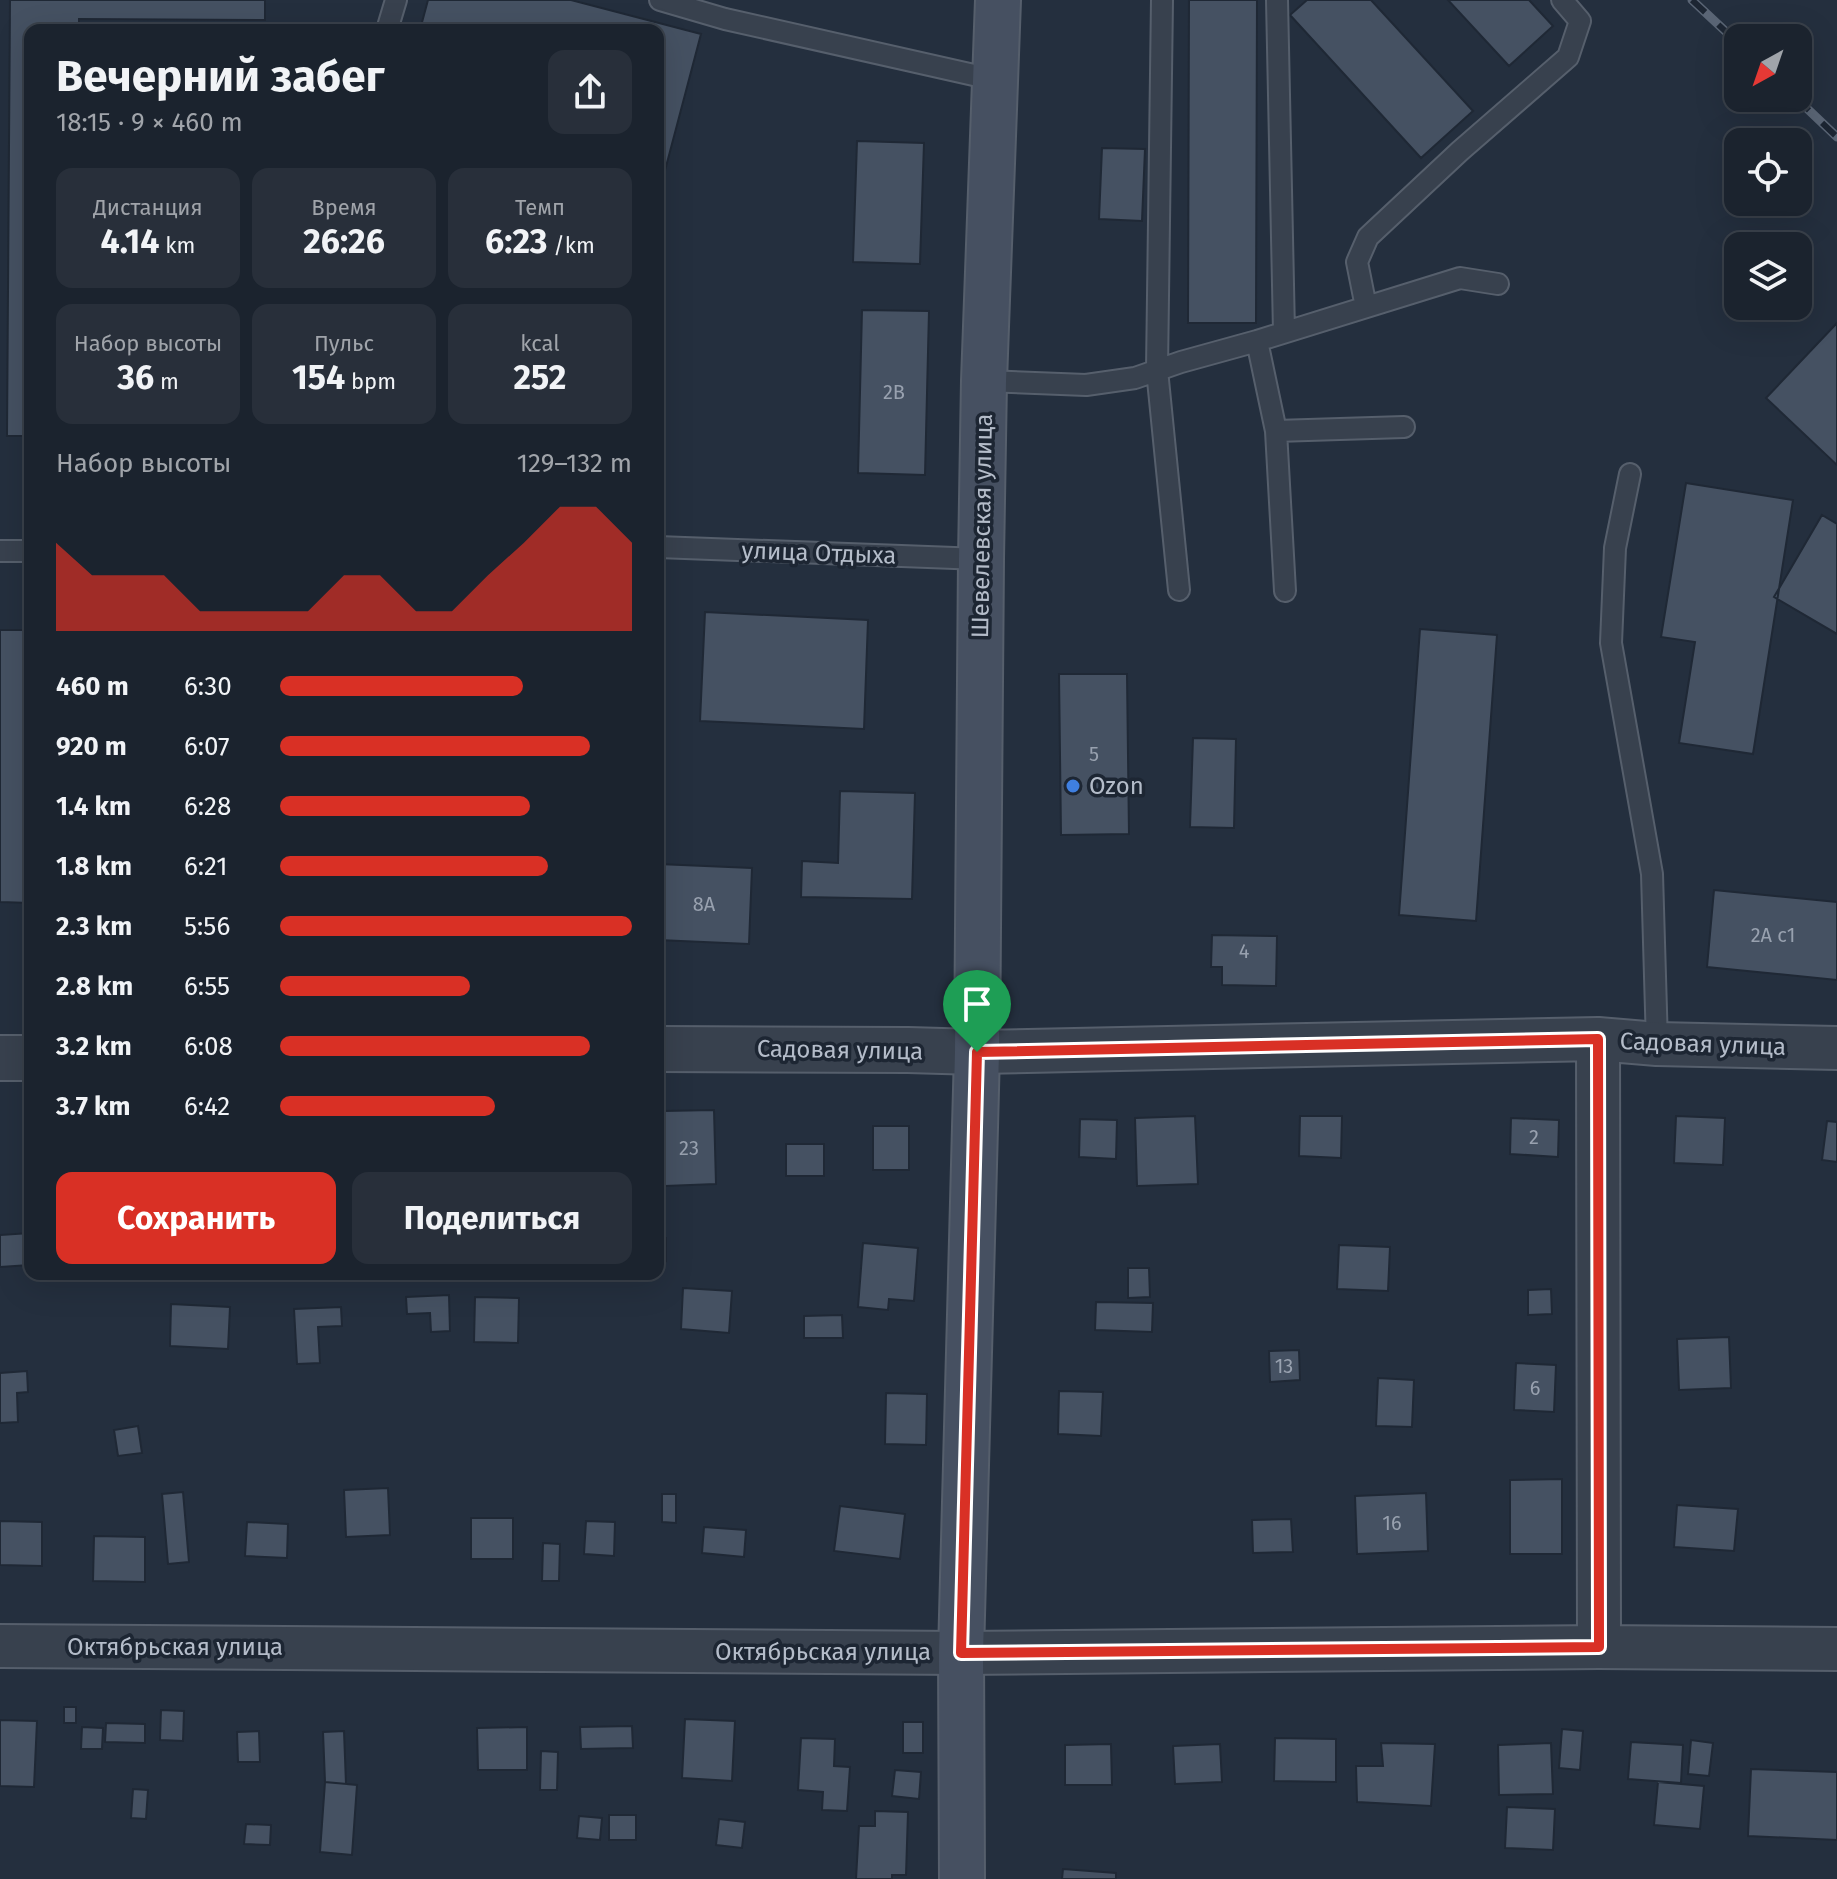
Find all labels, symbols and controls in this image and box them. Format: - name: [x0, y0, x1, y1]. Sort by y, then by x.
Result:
- north arrow: [1724, 24, 1812, 112]
- map controls: [1724, 24, 1812, 320]
- text: Вечерний забег: [56, 50, 385, 103]
- button: share: [548, 50, 632, 134]
- text: 18:15 · 9 × 460 m: [56, 107, 243, 138]
- button: locate: [1724, 128, 1812, 216]
- text: Дистанция: [93, 194, 203, 221]
- text: Время: [311, 194, 377, 221]
- text: Темп: [515, 194, 565, 221]
- text: 4.14: [101, 221, 160, 262]
- text: 26:26: [303, 221, 385, 262]
- text: 6:23: [485, 221, 548, 262]
- text: km: [160, 232, 195, 259]
- text: /km: [548, 232, 595, 259]
- button: layers: [1724, 232, 1812, 320]
- text: Набор высоты: [74, 330, 222, 357]
- text: Пульс: [314, 330, 374, 357]
- text: kcal: [520, 330, 560, 357]
- text: 36: [117, 357, 154, 398]
- text: 154: [292, 357, 345, 398]
- text: 252: [514, 357, 566, 398]
- text: m: [154, 368, 179, 395]
- text: bpm: [345, 368, 396, 395]
- house number: 2В: [883, 380, 905, 404]
- street label: Шевелевская улица: [966, 413, 998, 639]
- text: Набор высоты: [56, 448, 231, 479]
- text: 129–132 m: [517, 448, 632, 479]
- street label: улица Отдыха: [741, 536, 897, 570]
- text: 460 m: [56, 671, 129, 702]
- text: 6:30: [184, 671, 232, 702]
- text: 920 m: [56, 731, 127, 762]
- text: 6:07: [184, 731, 230, 762]
- house number: 5: [1089, 742, 1099, 766]
- place label: Ozon: [1089, 772, 1144, 800]
- marker: Ozon: [1064, 777, 1082, 795]
- text: 1.4 km: [56, 791, 131, 822]
- text: 6:28: [184, 791, 231, 822]
- text: 1.8 km: [56, 851, 132, 882]
- text: 6:21: [184, 851, 228, 882]
- house number: 8А: [693, 892, 716, 916]
- text: 2.3 km: [56, 911, 132, 942]
- text: 5:56: [184, 911, 230, 942]
- house number: 2А с1: [1751, 923, 1795, 947]
- house number: 4: [1239, 939, 1250, 963]
- pin: [943, 970, 1011, 1052]
- text: 2.8 km: [56, 971, 133, 1002]
- text: 6:55: [184, 971, 230, 1002]
- icon: arrive: [955, 982, 999, 1026]
- street label: Садовая улица: [1619, 1027, 1787, 1061]
- text: 3.2 km: [56, 1031, 132, 1062]
- text: 6:08: [184, 1031, 233, 1062]
- street label: Садовая улица: [757, 1035, 923, 1065]
- text: 3.7 km: [56, 1091, 130, 1122]
- text: 6:42: [184, 1091, 230, 1122]
- house number: 2: [1529, 1125, 1539, 1149]
- house number: 23: [679, 1136, 699, 1160]
- button: Сохранить: [56, 1172, 336, 1264]
- button: Поделиться: [352, 1172, 632, 1264]
- house number: 13: [1275, 1354, 1293, 1378]
- house number: 6: [1530, 1376, 1540, 1400]
- house number: 16: [1382, 1511, 1402, 1535]
- street label: Октябрьская улица: [67, 1633, 283, 1661]
- street label: Октябрьская улица: [715, 1638, 931, 1666]

